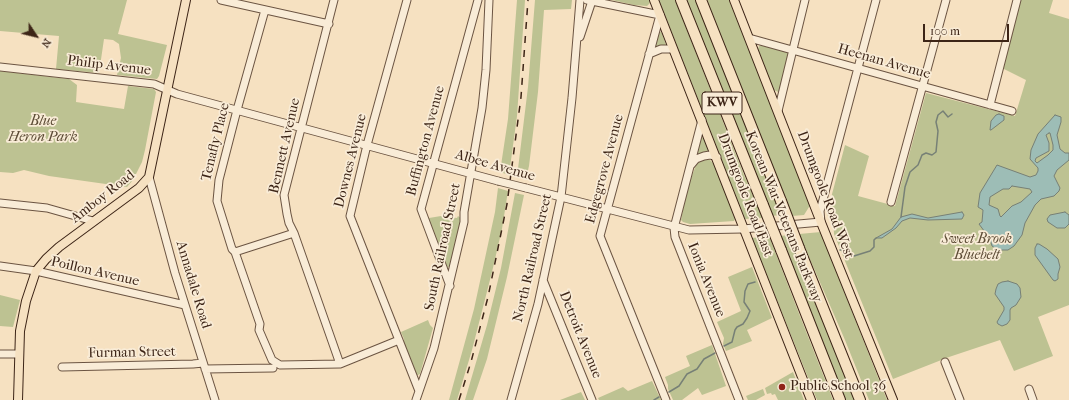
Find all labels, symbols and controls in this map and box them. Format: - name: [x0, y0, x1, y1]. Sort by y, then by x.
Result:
- north arrow: [16, 16, 56, 56]
- scale bar: [925, 16, 1011, 42]
- text: 100 m: [930, 24, 960, 38]
- text: N: [39, 36, 54, 50]
- street label: Heenan Avenue: [836, 41, 932, 83]
- street label: Philip Avenue: [66, 53, 152, 79]
- street label: Buffington Avenue: [403, 84, 449, 198]
- road number: KWV: [702, 92, 742, 114]
- street label: Bennett Avenue: [266, 97, 304, 195]
- street label: Tenafly Place: [198, 101, 234, 183]
- street label: Downes Avenue: [331, 112, 371, 210]
- street label: Edgegrove Avenue: [582, 112, 628, 226]
- park label: Blue Heron Park: [8, 114, 78, 146]
- street label: Korean War Veterans Parkway: [741, 129, 825, 305]
- street label: Drumgoole Road West: [793, 129, 857, 261]
- street label: Drumgoole Road East: [714, 131, 776, 259]
- street label: Albee Avenue: [453, 147, 537, 185]
- street label: Amboy Road: [68, 167, 138, 227]
- street label: South Railroad Street: [421, 182, 465, 312]
- street label: North Railroad Street: [510, 192, 556, 324]
- park label: Sweet Brook Bluebelt: [942, 232, 1012, 264]
- street label: Annadale Road: [172, 239, 214, 331]
- street label: Ionia Avenue: [683, 240, 729, 320]
- street label: Poillon Avenue: [49, 254, 141, 290]
- street label: Detroit Avenue: [555, 289, 605, 381]
- street label: Furman Street: [88, 344, 176, 362]
- place label: Public School 36: [790, 379, 886, 395]
- marker: Public School 36: [777, 382, 787, 392]

